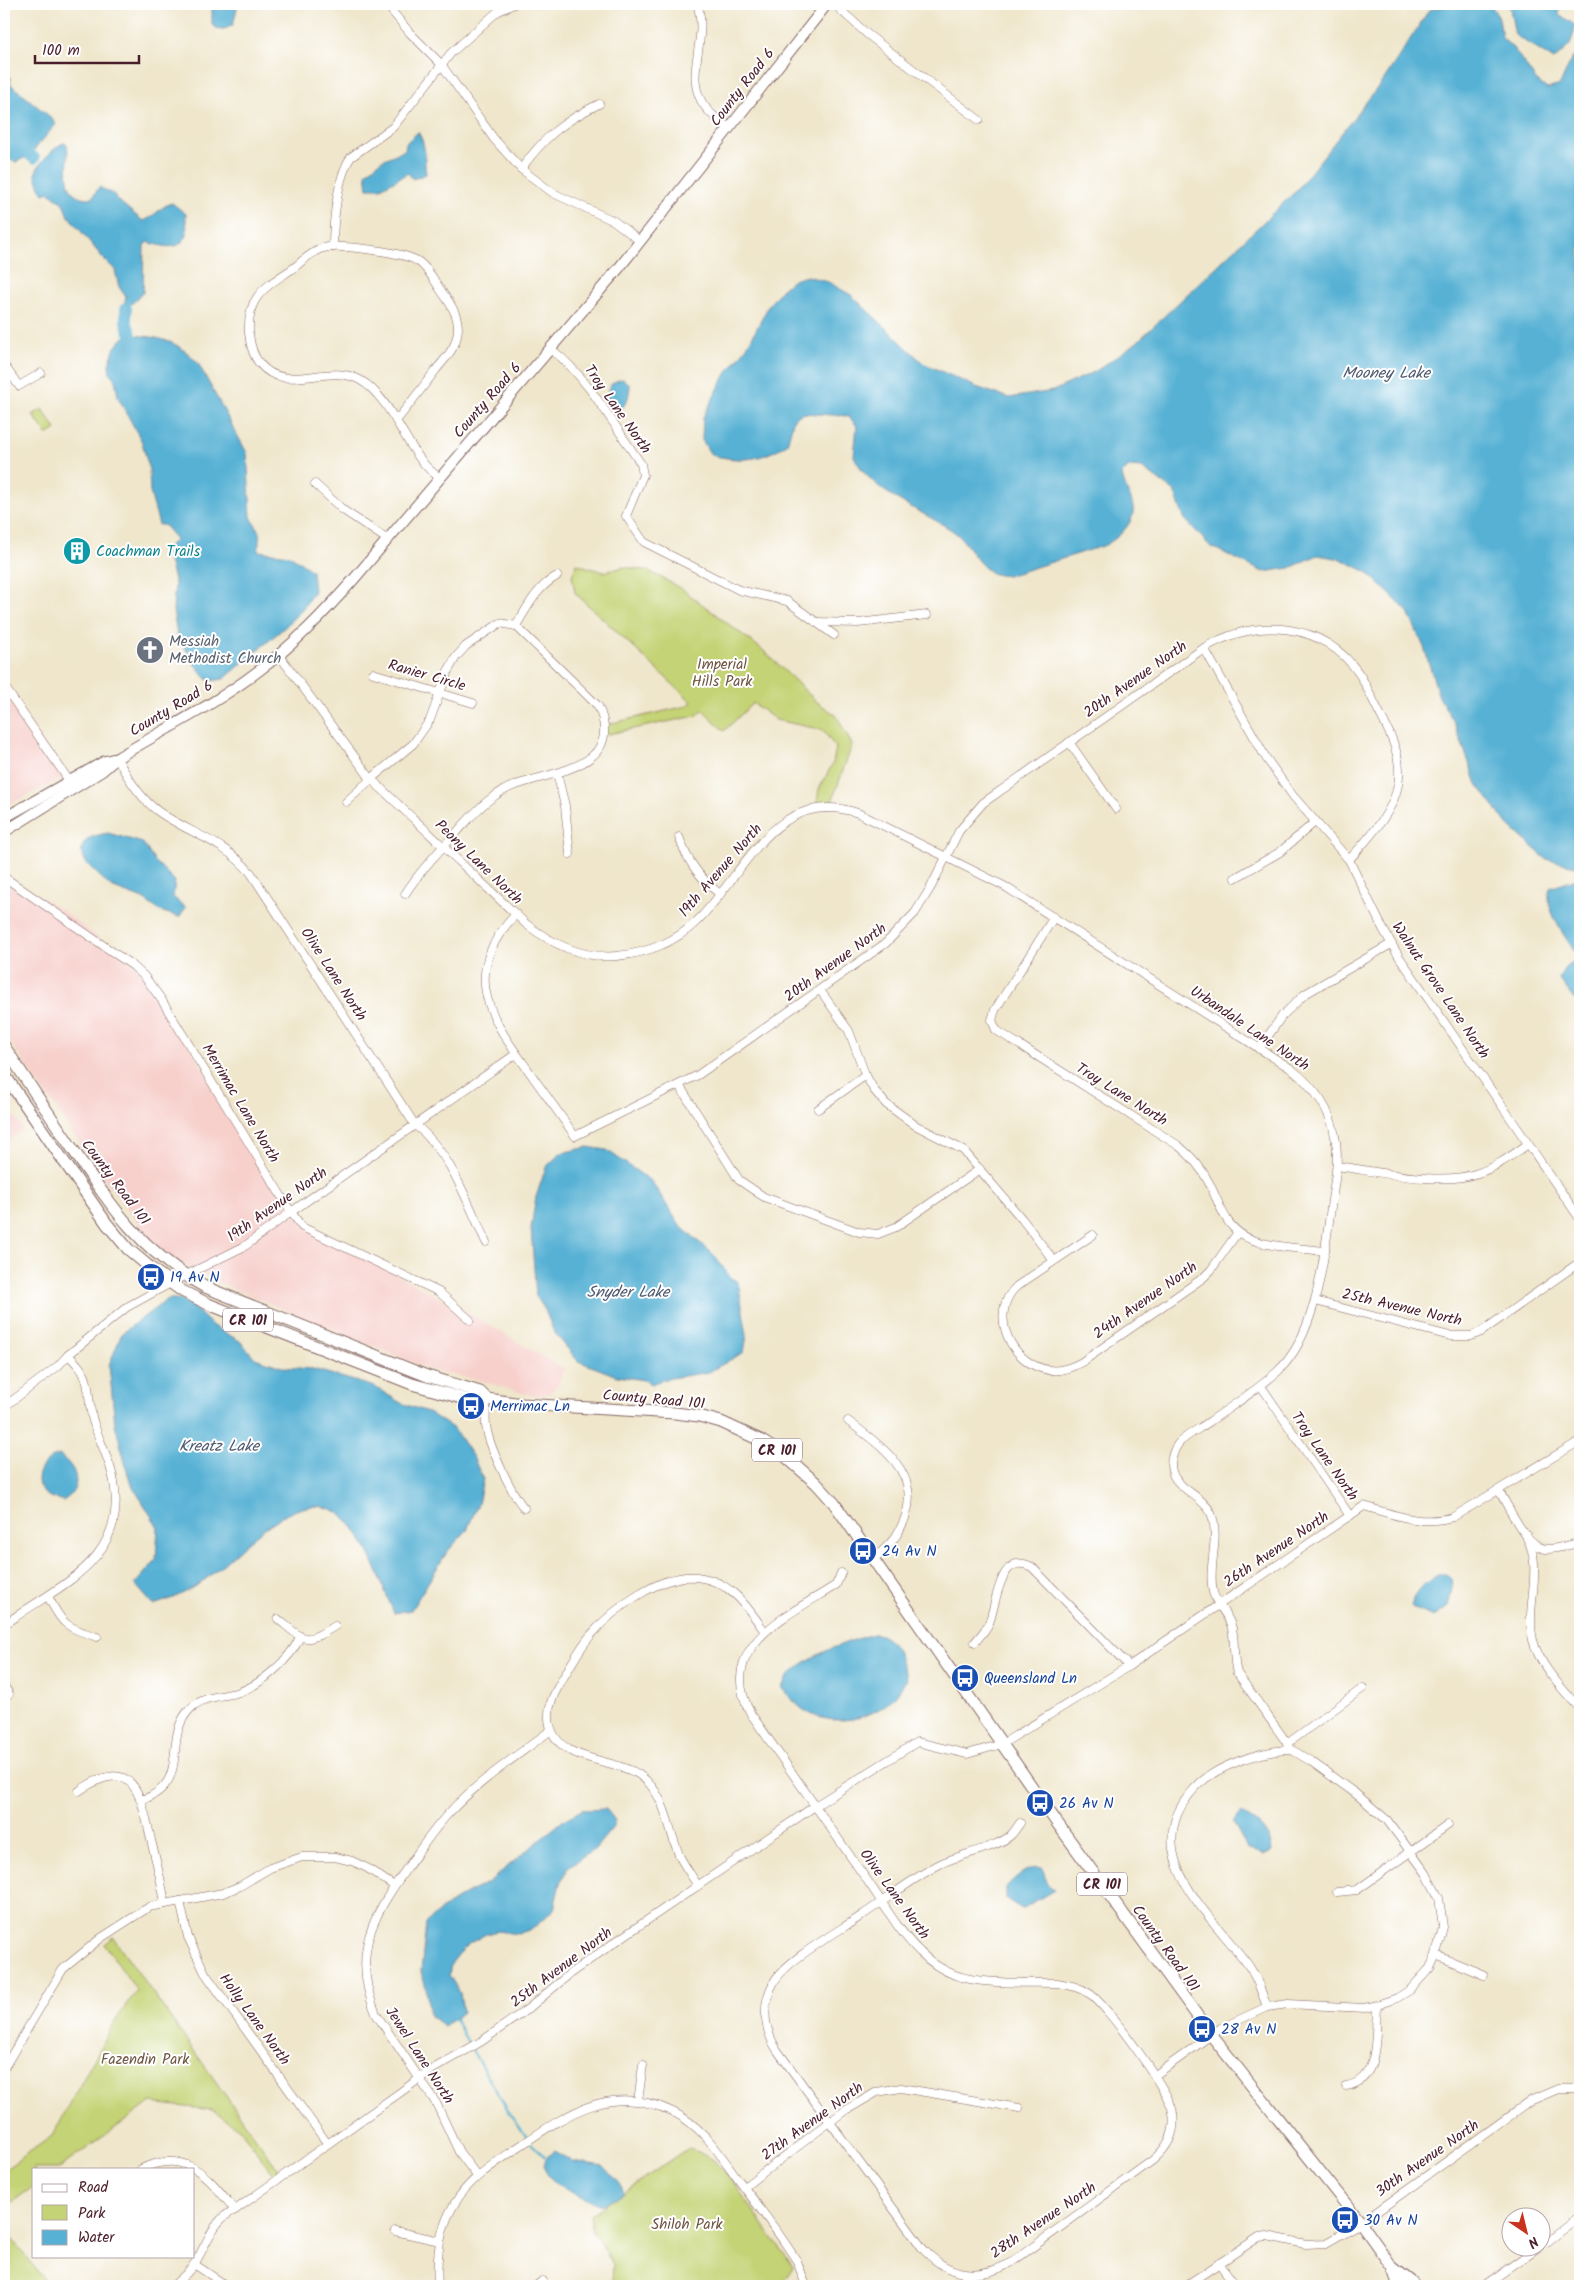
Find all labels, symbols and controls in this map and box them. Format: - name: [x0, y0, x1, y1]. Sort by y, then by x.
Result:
- scale bar: [35, 32, 139, 64]
- text: 100 m: [42, 39, 80, 63]
- street label: County Road 6: [704, 43, 781, 132]
- street label: County Road 6: [448, 357, 528, 444]
- street label: Troy Lane North: [577, 360, 657, 459]
- water label: Mooney Lake: [1342, 361, 1432, 386]
- building icon: Coachman Trails: [62, 536, 92, 566]
- place label: Coachman Trails: [96, 540, 201, 564]
- place label: Messiah Methodist Church: [169, 630, 281, 671]
- church icon: Messiah Methodist Church: [135, 635, 165, 665]
- street label: 20th Avenue North: [1079, 635, 1192, 725]
- street label: Ranier Circle: [385, 653, 469, 699]
- park label: Imperial Hills Park: [692, 653, 753, 694]
- street label: County Road 6: [125, 674, 218, 743]
- street label: Peony Lane North: [429, 814, 528, 911]
- street label: 19th Avenue North: [673, 818, 768, 923]
- street label: 20th Avenue North: [779, 917, 892, 1008]
- street label: Walnut Grove Lane North: [1385, 917, 1495, 1064]
- street label: Olive Lane North: [294, 923, 372, 1026]
- street label: Urbandale Lane North: [1185, 980, 1314, 1078]
- street label: Merrimac Lane North: [195, 1039, 285, 1168]
- street label: Troy Lane North: [1071, 1057, 1172, 1133]
- street label: County Road 101: [75, 1134, 156, 1231]
- street label: 19th Avenue North: [222, 1161, 333, 1248]
- street label: 24th Avenue North: [1088, 1256, 1203, 1346]
- bus stop icon: 19 Av N: [136, 1262, 166, 1292]
- place label: 19 Av N: [170, 1266, 220, 1290]
- water label: Snyder Lake: [587, 1280, 671, 1305]
- street label: 25th Avenue North: [1339, 1282, 1464, 1333]
- road number: CR 101: [223, 1308, 273, 1332]
- street label: County Road 101: [602, 1384, 706, 1416]
- bus stop icon: Merrimac Ln: [456, 1391, 486, 1421]
- place label: Merrimac Ln: [490, 1395, 570, 1419]
- street label: Troy Lane North: [1284, 1407, 1364, 1506]
- water label: Kreatz Lake: [179, 1434, 261, 1459]
- road number: CR 101: [752, 1438, 802, 1462]
- street label: 26th Avenue North: [1219, 1506, 1334, 1594]
- bus stop icon: 24 Av N: [848, 1536, 878, 1566]
- place label: 24 Av N: [882, 1540, 937, 1564]
- bus stop icon: Queensland Ln: [950, 1663, 980, 1693]
- place label: Queensland Ln: [984, 1667, 1077, 1691]
- bus stop icon: 26 Av N: [1025, 1788, 1055, 1818]
- place label: 26 Av N: [1059, 1792, 1114, 1816]
- street label: Olive Lane North: [853, 1844, 935, 1945]
- road number: CR 101: [1077, 1872, 1127, 1896]
- street label: County Road 101: [1125, 1900, 1205, 1997]
- street label: 25th Avenue North: [505, 1921, 618, 2014]
- street label: Holly Lane North: [212, 1968, 296, 2071]
- street label: Jewel Lane North: [379, 2002, 460, 2109]
- bus stop icon: 28 Av N: [1187, 2014, 1217, 2044]
- place label: 28 Av N: [1221, 2018, 1276, 2042]
- park label: Fazendin Park: [101, 2048, 190, 2072]
- street label: 27th Avenue North: [756, 2076, 869, 2167]
- street label: 30th Avenue North: [1371, 2114, 1484, 2204]
- legend: [32, 2168, 195, 2258]
- text: Road: [78, 2176, 109, 2200]
- street label: 28th Avenue North: [986, 2176, 1101, 2265]
- text: Park: [78, 2202, 106, 2226]
- bus stop icon: 30 Av N: [1330, 2205, 1360, 2235]
- north arrow: [1502, 2208, 1552, 2258]
- place label: 30 Av N: [1364, 2209, 1418, 2233]
- park label: Shiloh Park: [651, 2213, 724, 2237]
- text: Water: [78, 2226, 115, 2250]
- text: N: [1523, 2230, 1543, 2253]

